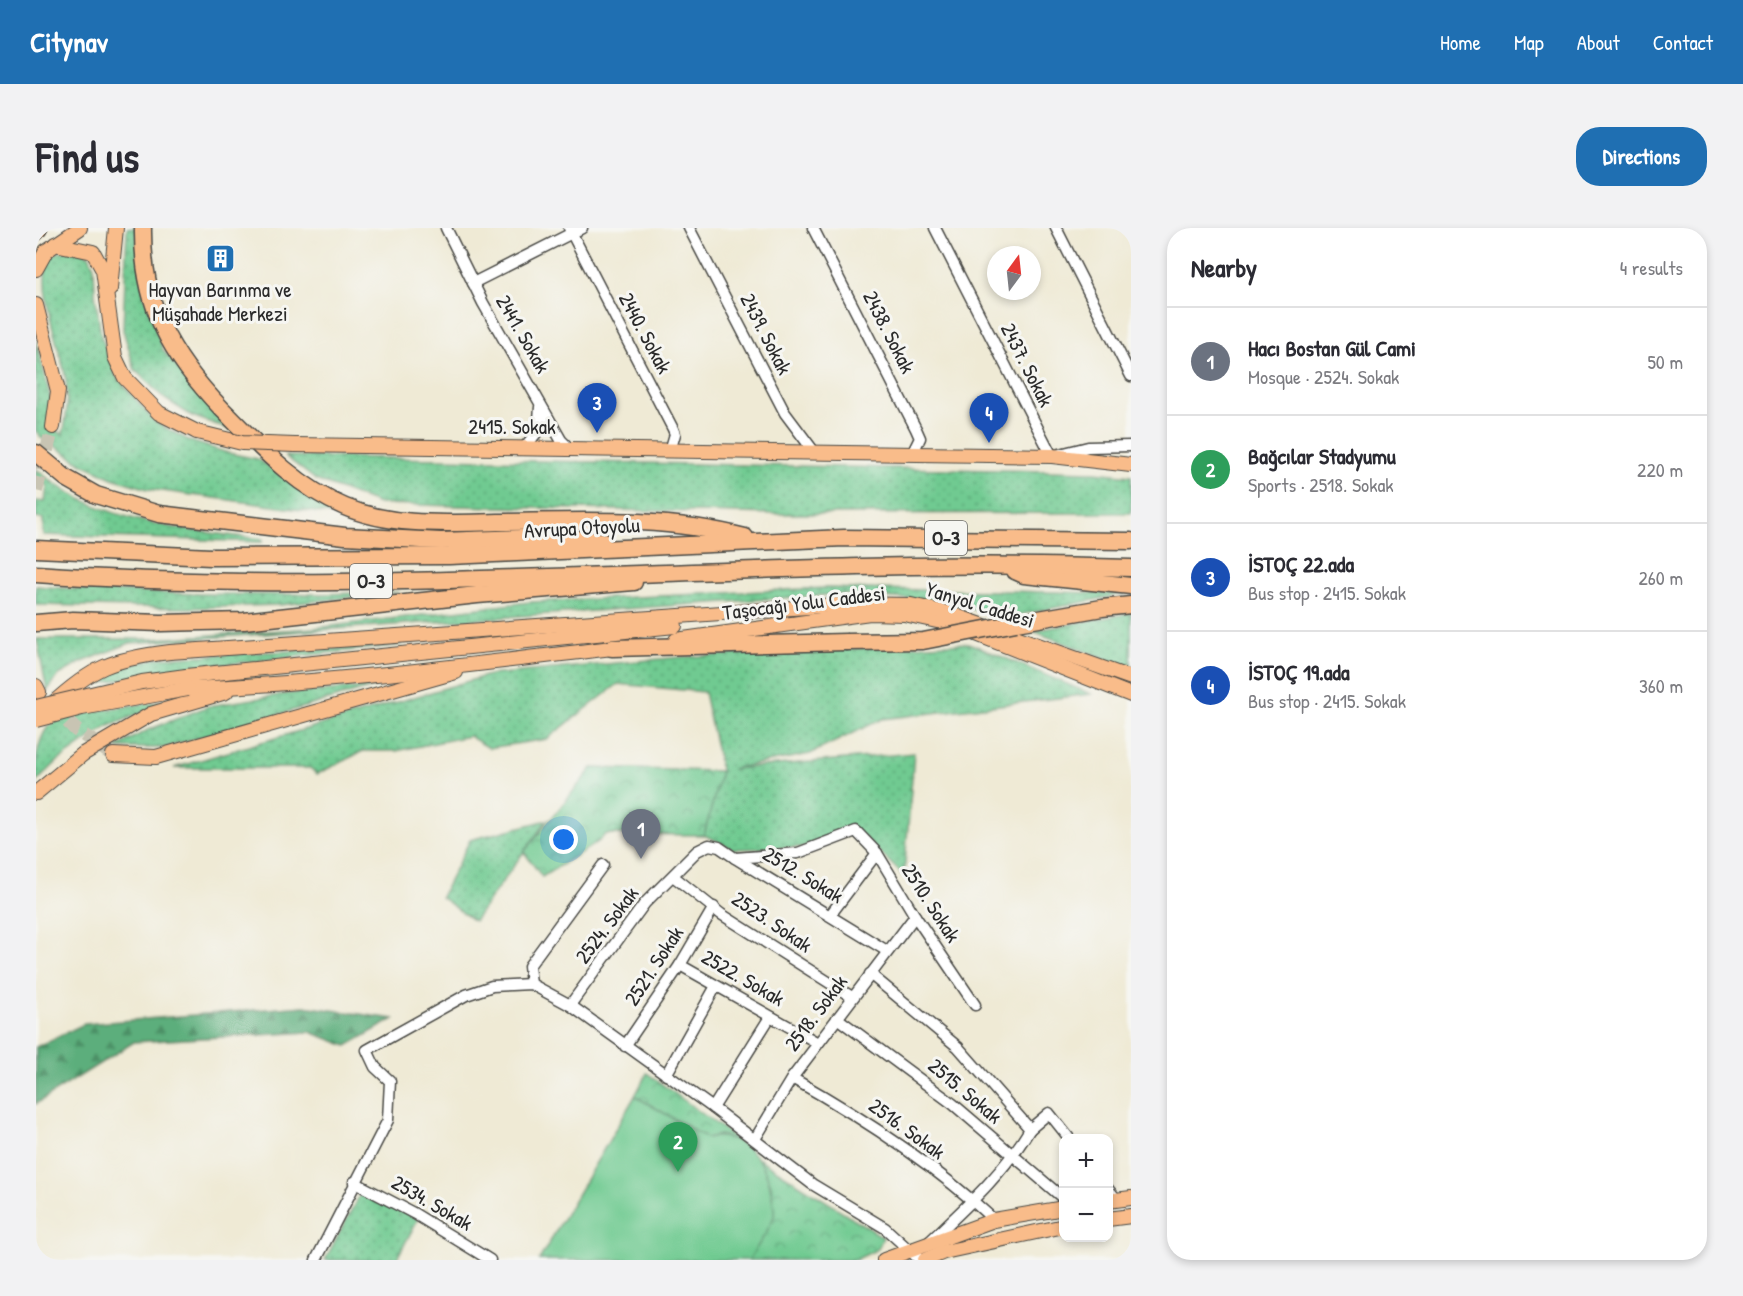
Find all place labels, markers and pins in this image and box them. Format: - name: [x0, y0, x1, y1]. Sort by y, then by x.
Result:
- building icon: Hayvan Barınma ve Müşahade Merkezi: [204, 243, 236, 275]
- place label: Hayvan Barınma ve Müşahade Merkezi: [148, 275, 292, 328]
- pin: 3: [578, 384, 616, 433]
- pin: 4: [970, 394, 1008, 443]
- pin: 1: [622, 810, 660, 859]
- pin: 2: [658, 1122, 698, 1172]

